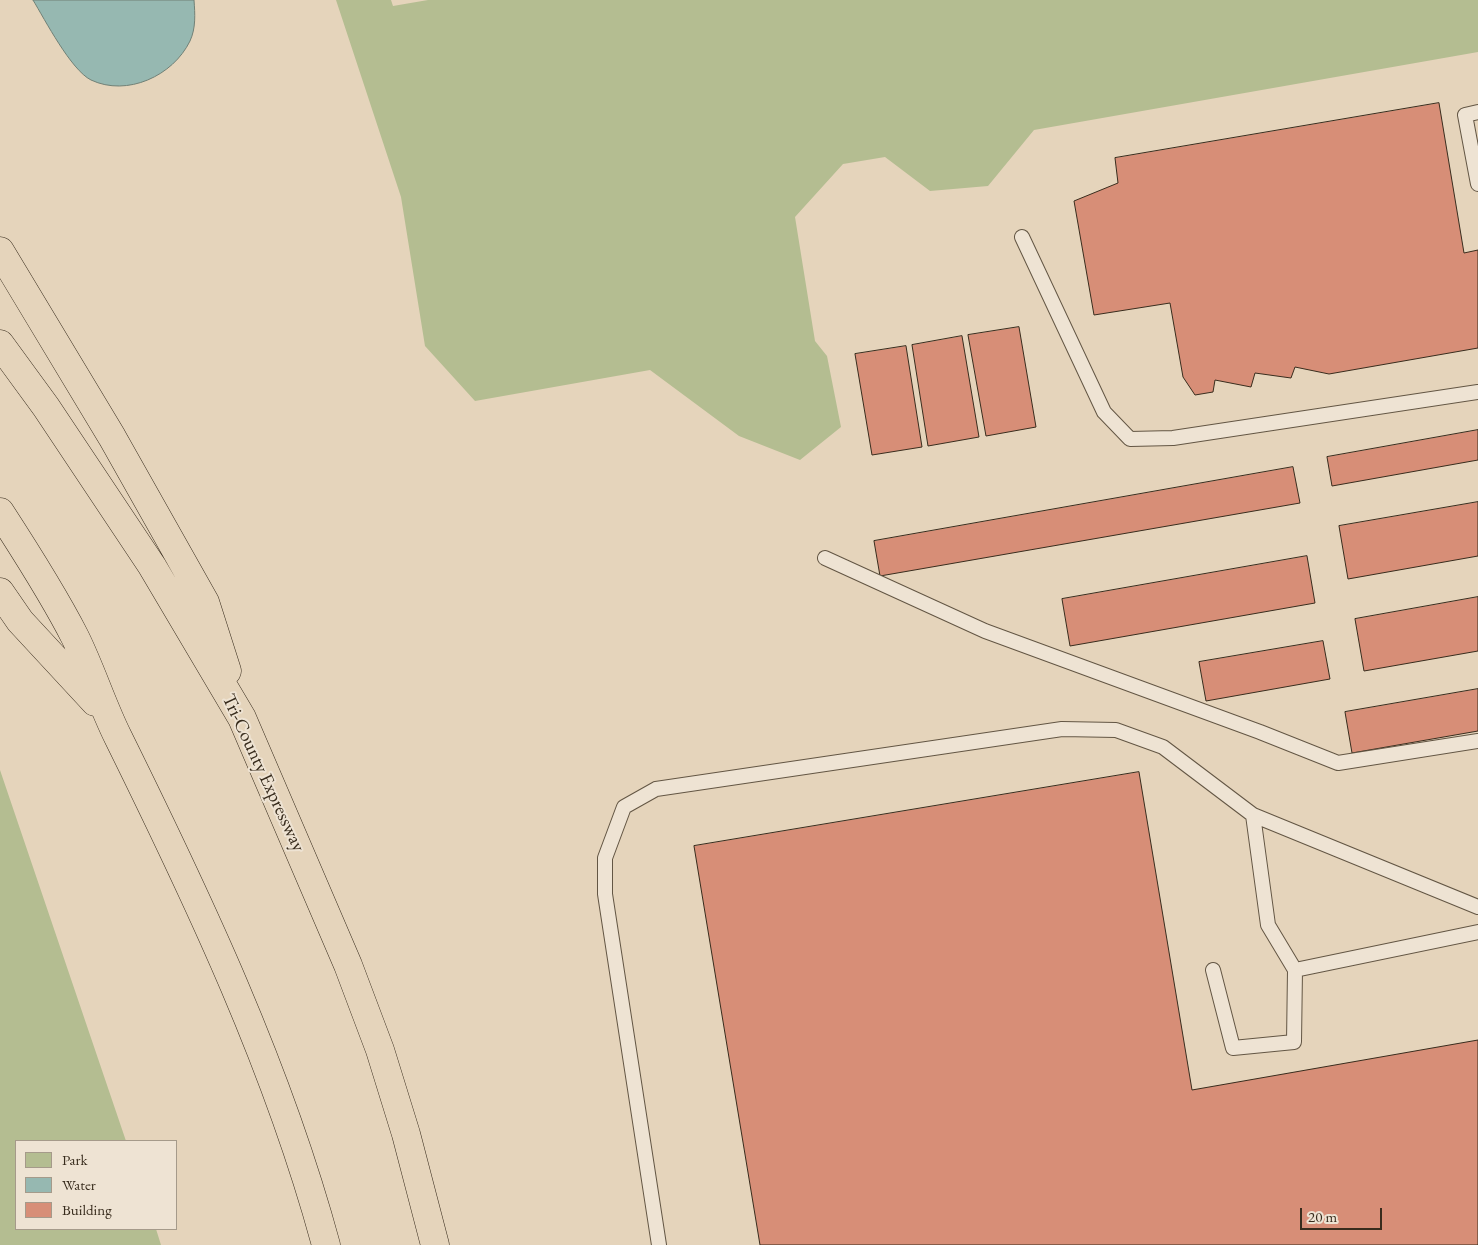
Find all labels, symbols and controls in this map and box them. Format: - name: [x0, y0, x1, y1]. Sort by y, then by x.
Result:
- street label: Tri-County Expressway: [216, 691, 310, 855]
- legend: [15, 1140, 178, 1230]
- text: Park: [62, 1150, 88, 1169]
- text: Water: [62, 1175, 96, 1194]
- scale bar: [1303, 1198, 1386, 1230]
- text: Building: [62, 1200, 112, 1219]
- text: 20 m: [1308, 1207, 1337, 1226]

